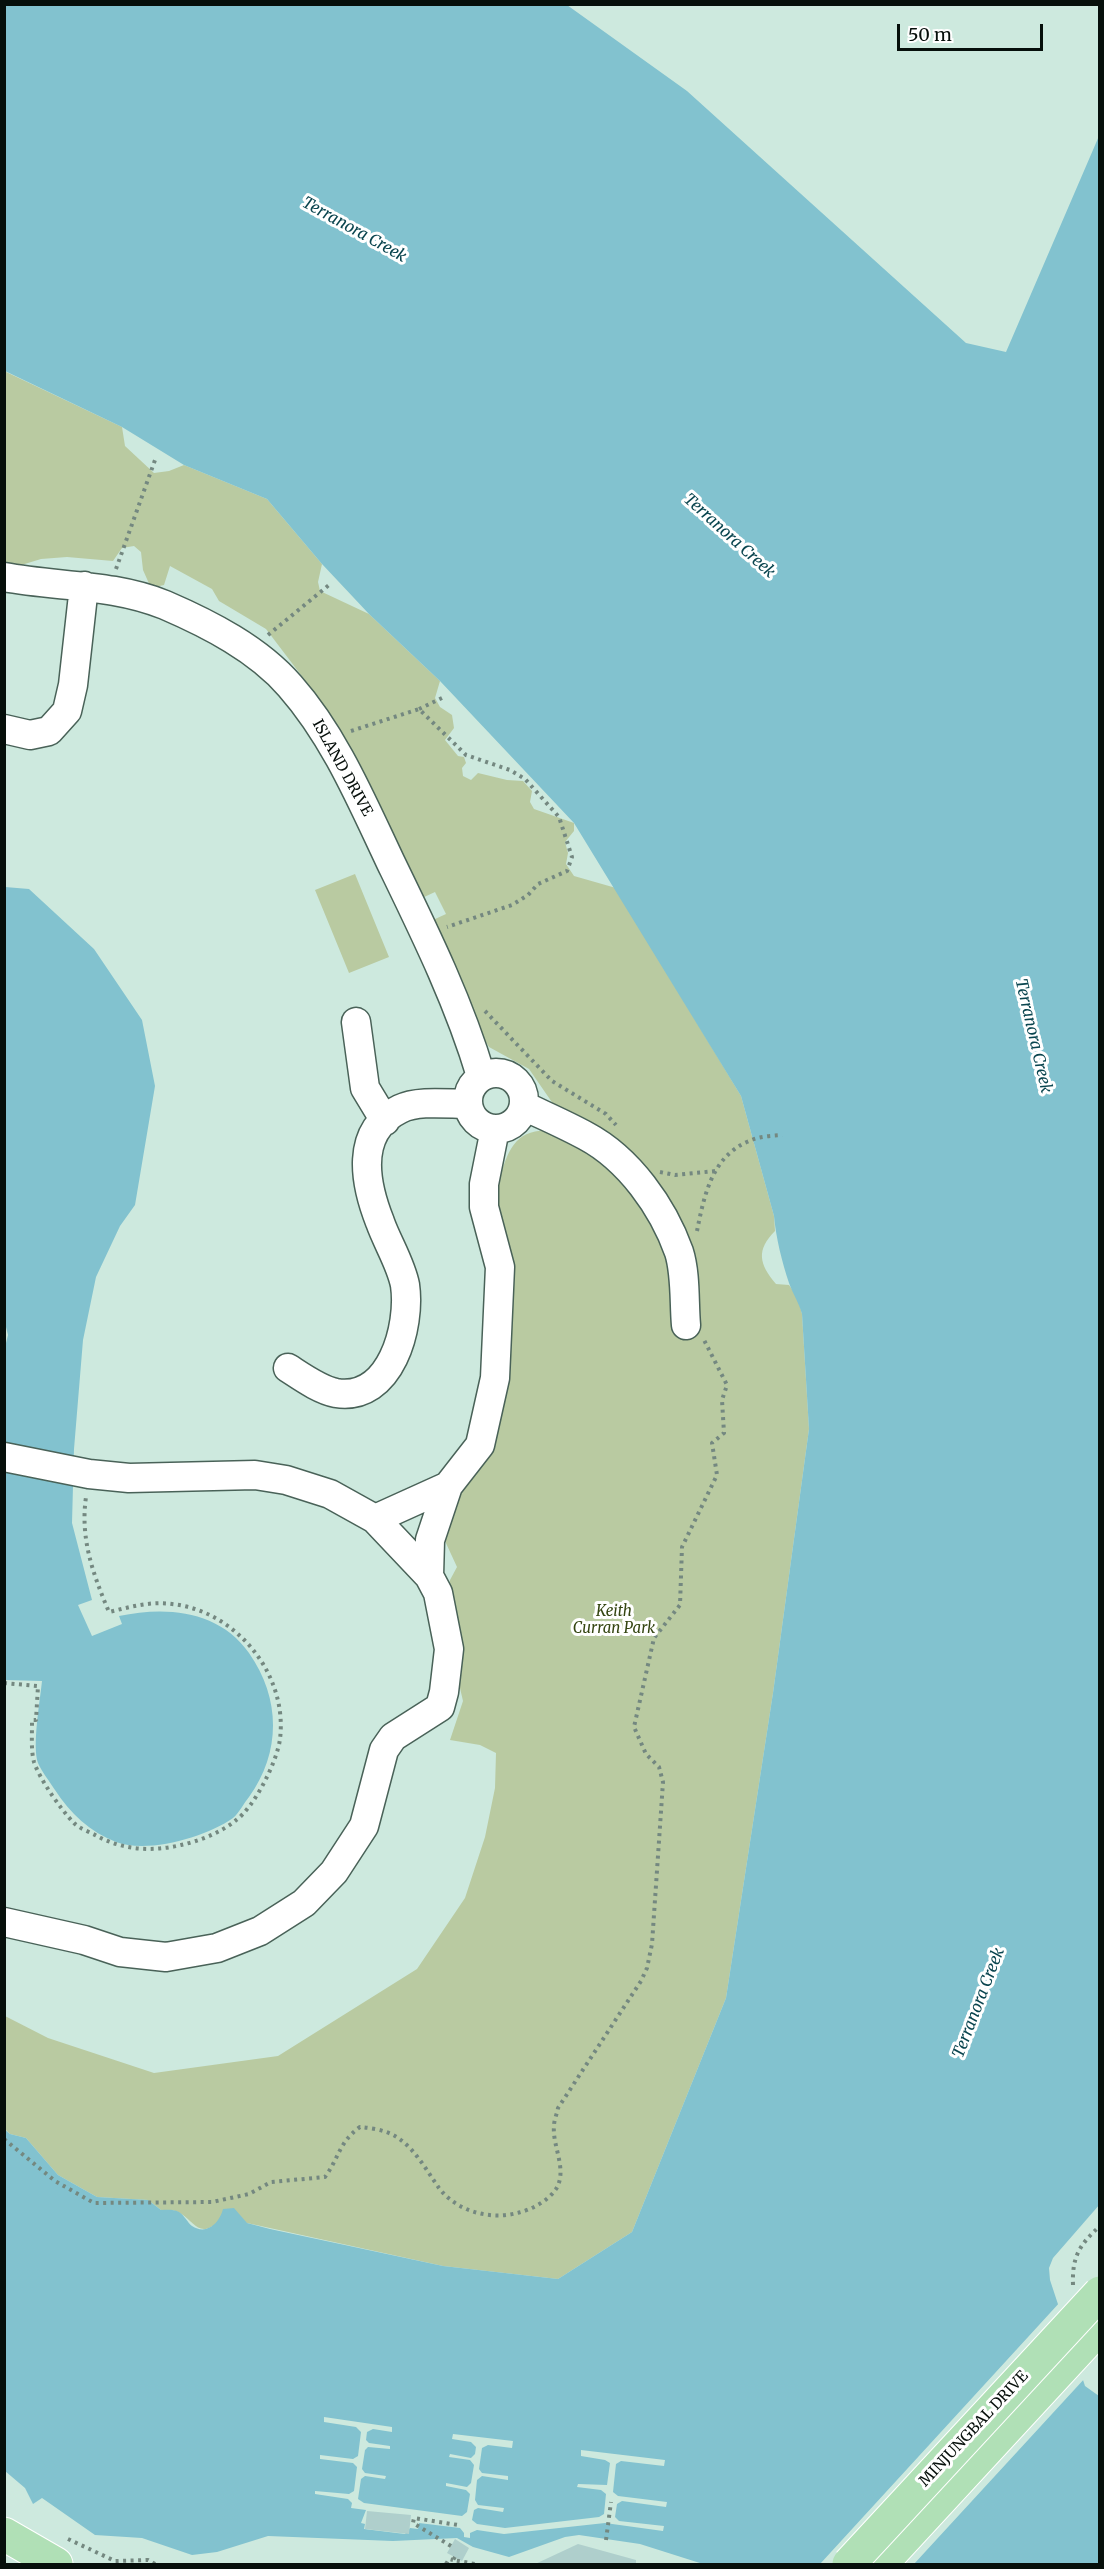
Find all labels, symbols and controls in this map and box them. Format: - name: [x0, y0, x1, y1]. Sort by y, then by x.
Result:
- scale bar: [900, 12, 1046, 50]
- text: 50 m: [908, 23, 952, 46]
- water label: Terranora Creek: [298, 193, 410, 267]
- water label: Terranora Creek: [679, 490, 779, 582]
- street label: ISLAND DRIVE: [308, 717, 376, 819]
- water label: Terranora Creek: [1011, 977, 1055, 1095]
- park label: Keith Curran Park: [573, 1603, 655, 1638]
- water label: Terranora Creek: [949, 1945, 1009, 2061]
- street label: MINJUNGBAL DRIVE: [916, 2367, 1032, 2491]

